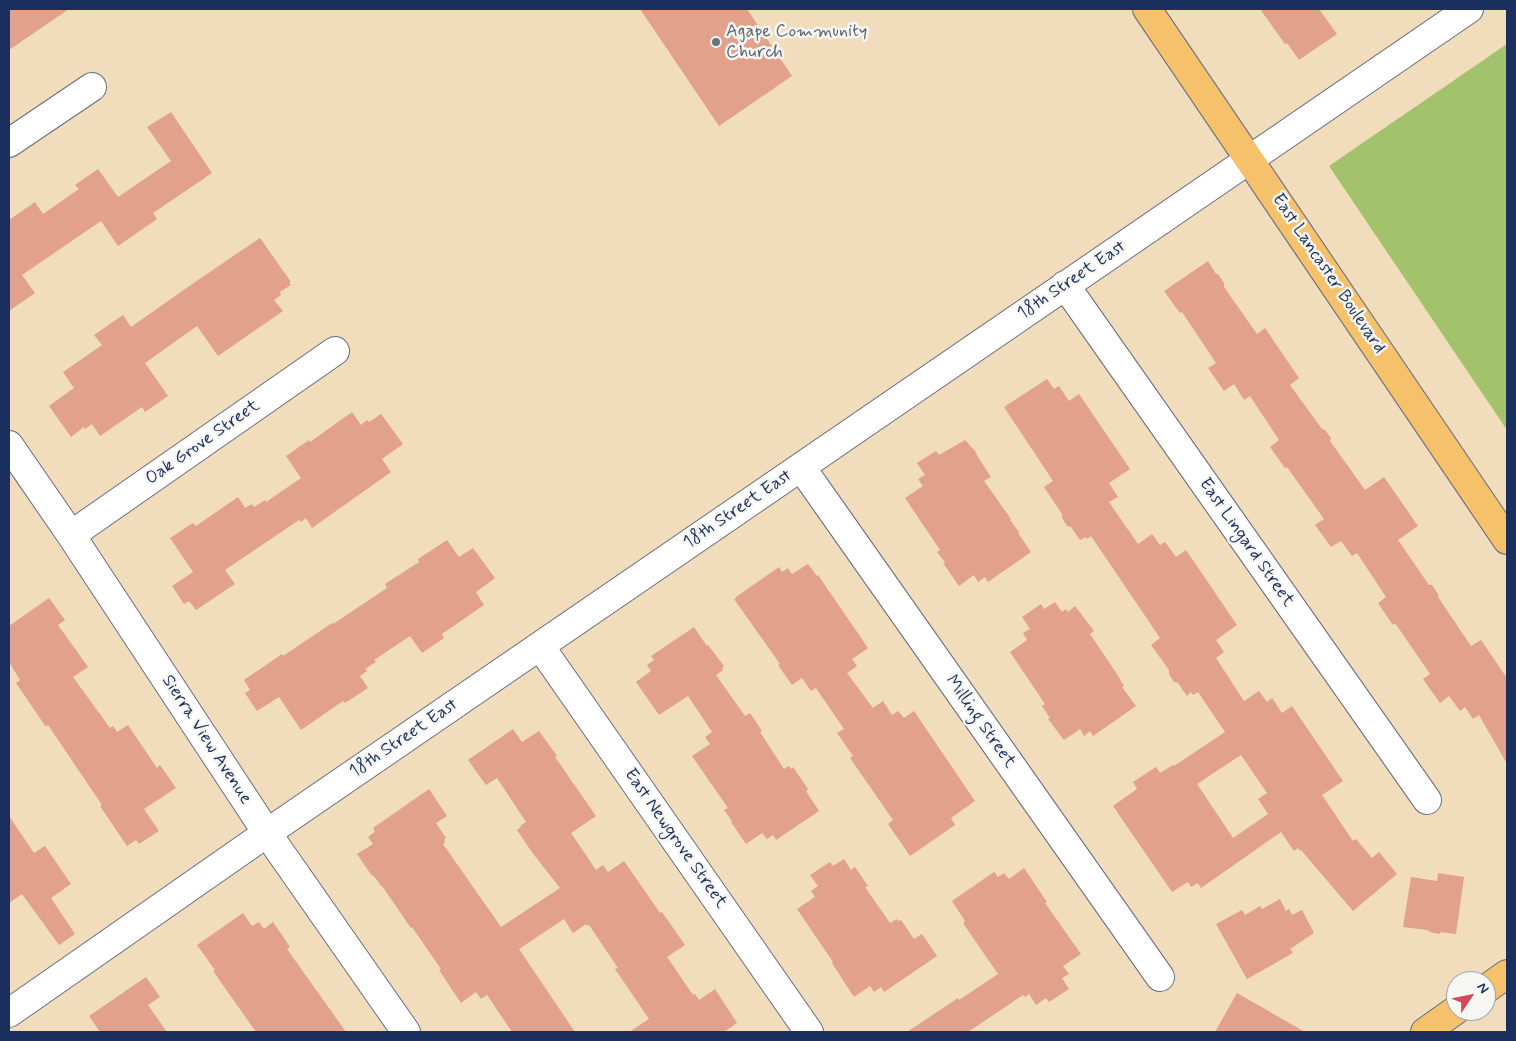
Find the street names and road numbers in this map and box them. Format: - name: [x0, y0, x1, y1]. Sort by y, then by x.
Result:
- street label: East Lancaster Boulevard: [1266, 190, 1390, 358]
- street label: 18th Street East: [1014, 237, 1130, 325]
- street label: Oak Grove Street: [142, 396, 264, 490]
- street label: 18th Street East: [680, 466, 796, 554]
- street label: East Lingard Street: [1194, 474, 1298, 612]
- street label: Sierra View Avenue: [156, 671, 256, 809]
- street label: Milling Street: [940, 671, 1020, 773]
- street label: 18th Street East: [346, 695, 462, 783]
- street label: East Newgrove Street: [619, 765, 731, 913]

